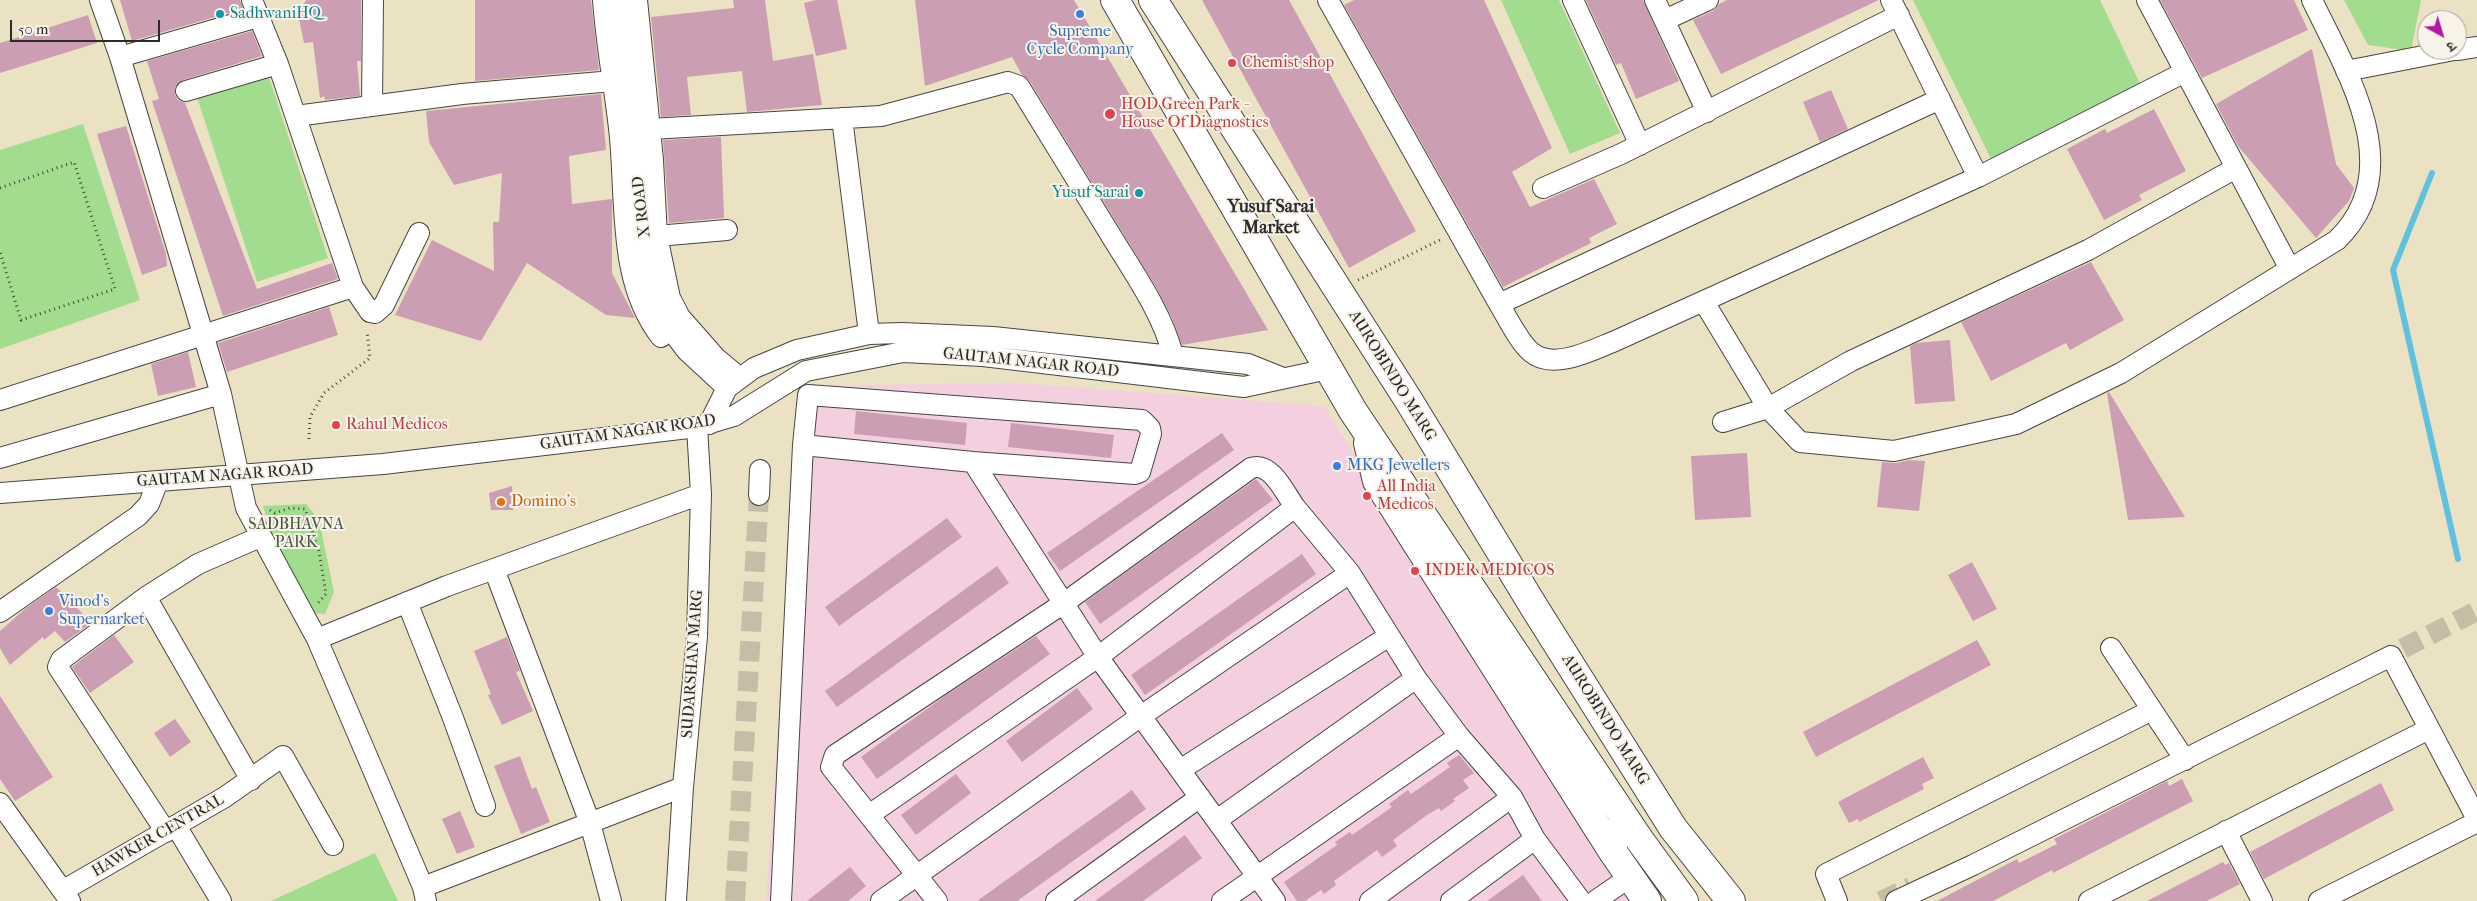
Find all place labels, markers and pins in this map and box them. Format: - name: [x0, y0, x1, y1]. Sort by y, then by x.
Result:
- place label: SadhwaniHQ: [230, 4, 321, 24]
- marker: SadhwaniHQ: [214, 8, 226, 20]
- marker: Supreme Cycle Company: [1074, 8, 1086, 20]
- place label: Supreme Cycle Company: [1026, 22, 1134, 60]
- place label: Chemist shop: [1242, 53, 1334, 73]
- marker: Chemist shop: [1226, 57, 1238, 69]
- place label: HOD Green Park - House Of Diagnostics: [1121, 95, 1269, 133]
- marker: HOD Green Park - House Of Diagnostics: [1103, 107, 1117, 121]
- place label: Yusuf Sarai: [1052, 183, 1129, 203]
- marker: Yusuf Sarai: [1133, 187, 1145, 199]
- place label: Rahul Medicos: [346, 415, 448, 435]
- marker: Rahul Medicos: [330, 419, 342, 431]
- place label: MKG Jewellers: [1347, 456, 1450, 476]
- marker: MKG Jewellers: [1331, 460, 1343, 472]
- place label: All India Medicos: [1377, 477, 1436, 515]
- marker: All India Medicos: [1361, 490, 1373, 502]
- place label: Domino's: [511, 492, 576, 512]
- marker: Domino's: [495, 496, 507, 508]
- place label: INDER MEDICOS: [1425, 561, 1554, 581]
- marker: INDER MEDICOS: [1409, 565, 1421, 577]
- place label: Vinod's Supernarket: [59, 592, 145, 630]
- marker: Vinod's Supernarket: [43, 605, 55, 617]

